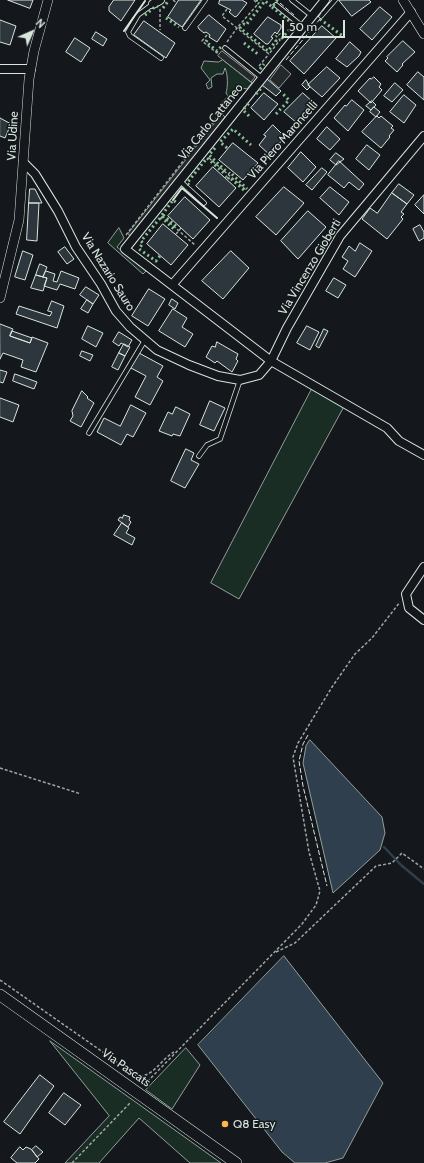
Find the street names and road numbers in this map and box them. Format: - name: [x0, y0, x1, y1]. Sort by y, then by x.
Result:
- street label: Via Carlo Cattaneo: [176, 81, 246, 163]
- street label: Via Piero Maroncelli: [245, 98, 321, 182]
- street label: Via Udine: [5, 111, 21, 161]
- street label: Via Vincenzo Gioberti: [276, 216, 344, 318]
- street label: Via Nazario Sauro: [78, 230, 138, 314]
- street label: Via Pascats: [99, 1046, 153, 1090]

